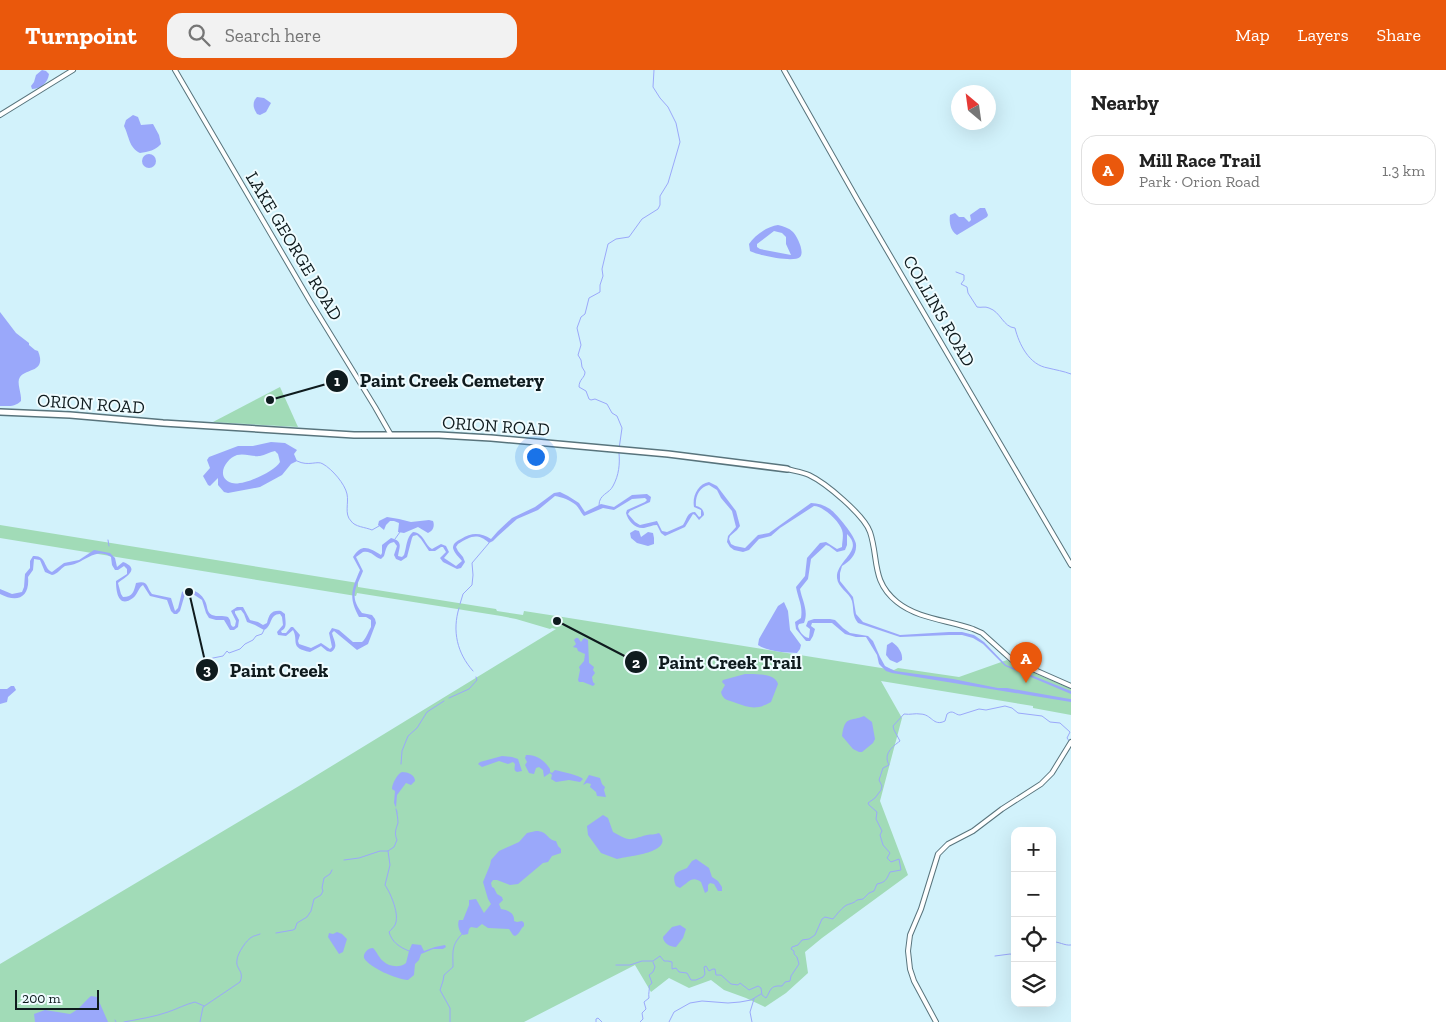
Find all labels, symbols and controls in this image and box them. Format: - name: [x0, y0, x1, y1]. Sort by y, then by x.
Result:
- search box: [167, 13, 517, 58]
- text: Turnpoint: [25, 21, 137, 50]
- icon: search: [185, 21, 213, 49]
- text: Search here: [225, 24, 321, 47]
- text: Map: [1235, 24, 1270, 46]
- text: Layers: [1298, 24, 1349, 46]
- text: Share: [1377, 24, 1421, 46]
- north arrow: [951, 85, 996, 130]
- text: Nearby: [1091, 90, 1159, 115]
- text: Mill Race Trail: [1139, 149, 1261, 172]
- text: A: [1103, 161, 1114, 180]
- text: 1.3 km: [1382, 161, 1425, 180]
- street label: LAKE GEORGE ROAD: [241, 168, 347, 324]
- text: Park · Orion Road: [1139, 172, 1260, 191]
- street label: COLLINS ROAD: [898, 251, 980, 371]
- callout: Paint Creek Cemetery: [325, 364, 554, 398]
- text: Paint Creek Cemetery: [360, 369, 544, 392]
- text: 1: [334, 372, 340, 390]
- street label: ORION ROAD: [36, 389, 146, 419]
- street label: ORION ROAD: [441, 411, 551, 441]
- your location: [523, 444, 549, 470]
- pin: A: [1010, 642, 1042, 683]
- callout: Paint Creek Trail: [624, 645, 812, 679]
- text: Paint Creek Trail: [658, 651, 802, 674]
- callout: Paint Creek: [194, 653, 338, 687]
- text: 2: [632, 654, 640, 672]
- text: Paint Creek: [230, 659, 329, 682]
- text: 3: [203, 661, 211, 679]
- map controls: [1011, 827, 1056, 1007]
- button: +: [1011, 827, 1056, 872]
- button: −: [1011, 872, 1056, 917]
- button: locate: [1011, 917, 1056, 962]
- button: layers: [1011, 962, 1056, 1007]
- scale bar: [15, 987, 99, 1010]
- text: 200 m: [22, 990, 61, 1007]

